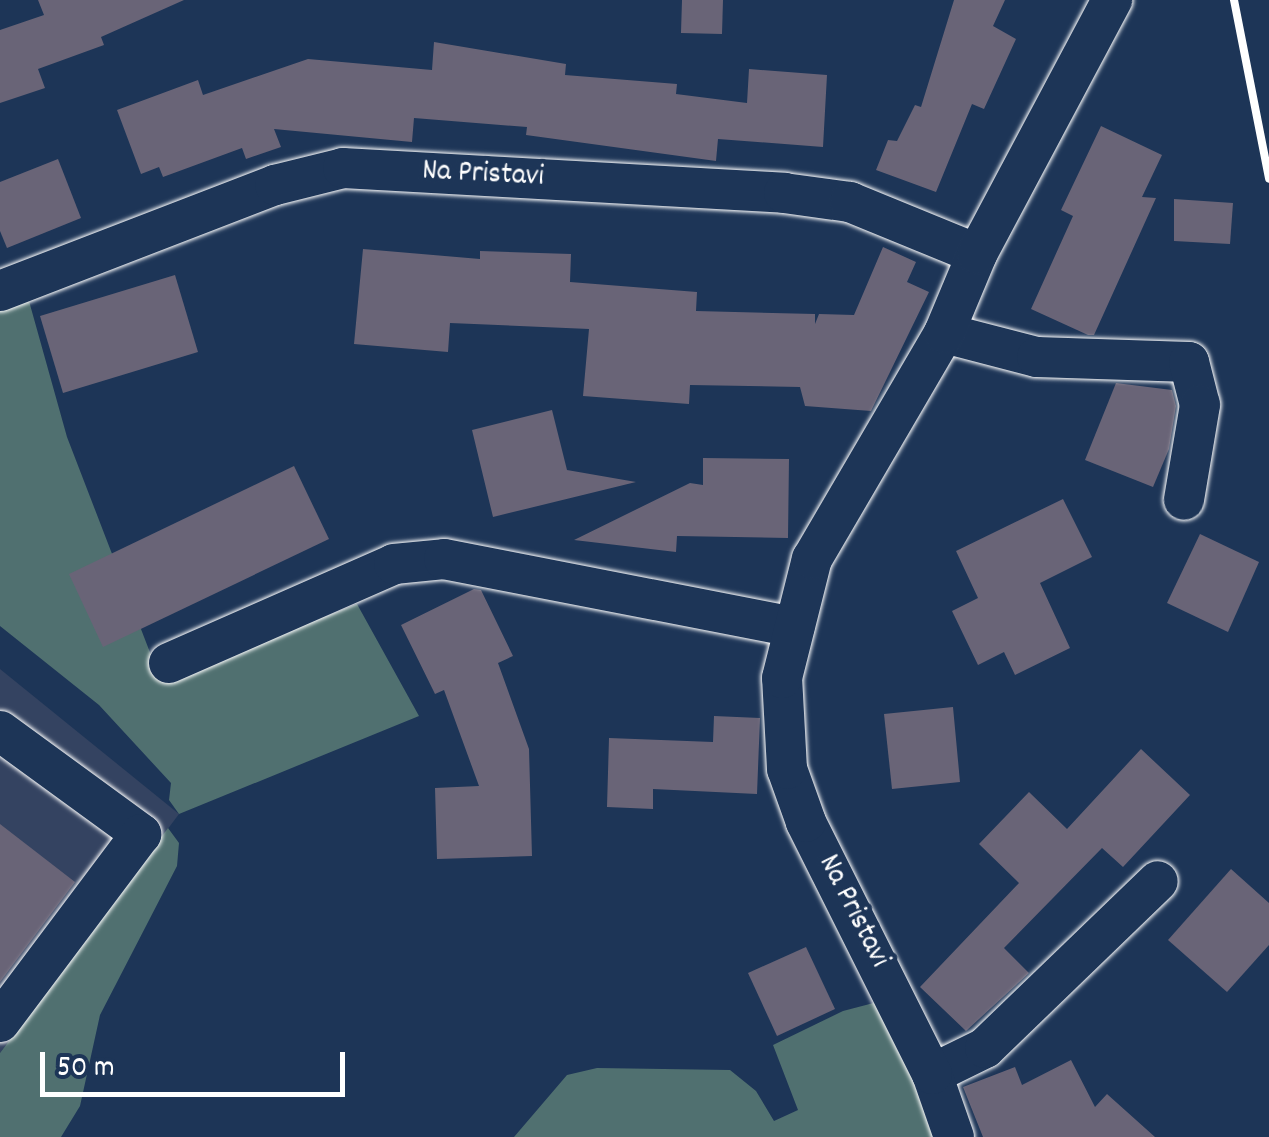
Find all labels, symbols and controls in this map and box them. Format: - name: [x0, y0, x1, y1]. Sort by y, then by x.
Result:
- street label: Na Pristavi: [421, 155, 545, 197]
- street label: Na Pristavi: [808, 850, 896, 974]
- scale bar: [45, 1032, 350, 1094]
- text: 50 m: [57, 1048, 115, 1091]

